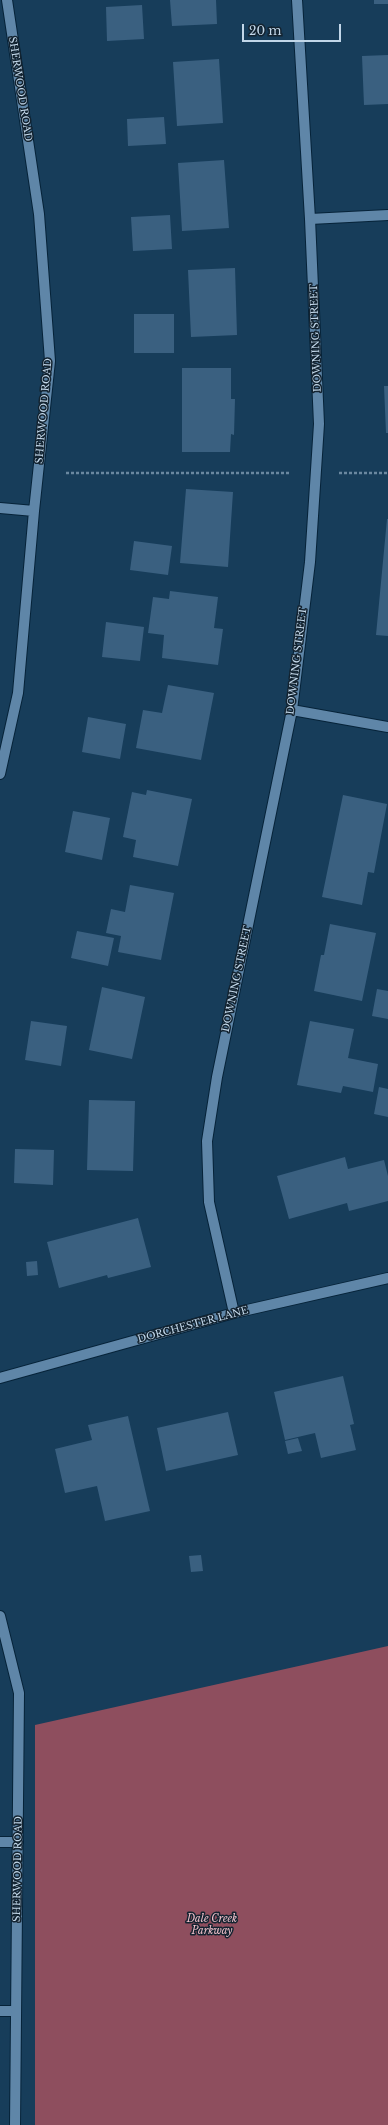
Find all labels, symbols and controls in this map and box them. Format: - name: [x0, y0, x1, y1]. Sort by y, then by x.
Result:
- scale bar: [244, 16, 343, 42]
- text: 20 m: [249, 23, 281, 38]
- street label: SHERWOOD ROAD: [6, 36, 34, 142]
- street label: DOWNING STREET: [308, 284, 324, 392]
- street label: SHERWOOD ROAD: [33, 358, 55, 464]
- street label: DOWNING STREET: [284, 607, 310, 715]
- street label: DOWNING STREET: [220, 925, 254, 1033]
- street label: DORCHESTER LANE: [136, 1304, 250, 1346]
- street label: SHERWOOD ROAD: [11, 1816, 25, 1922]
- park label: Dale Creek Parkway: [187, 1913, 237, 1936]

